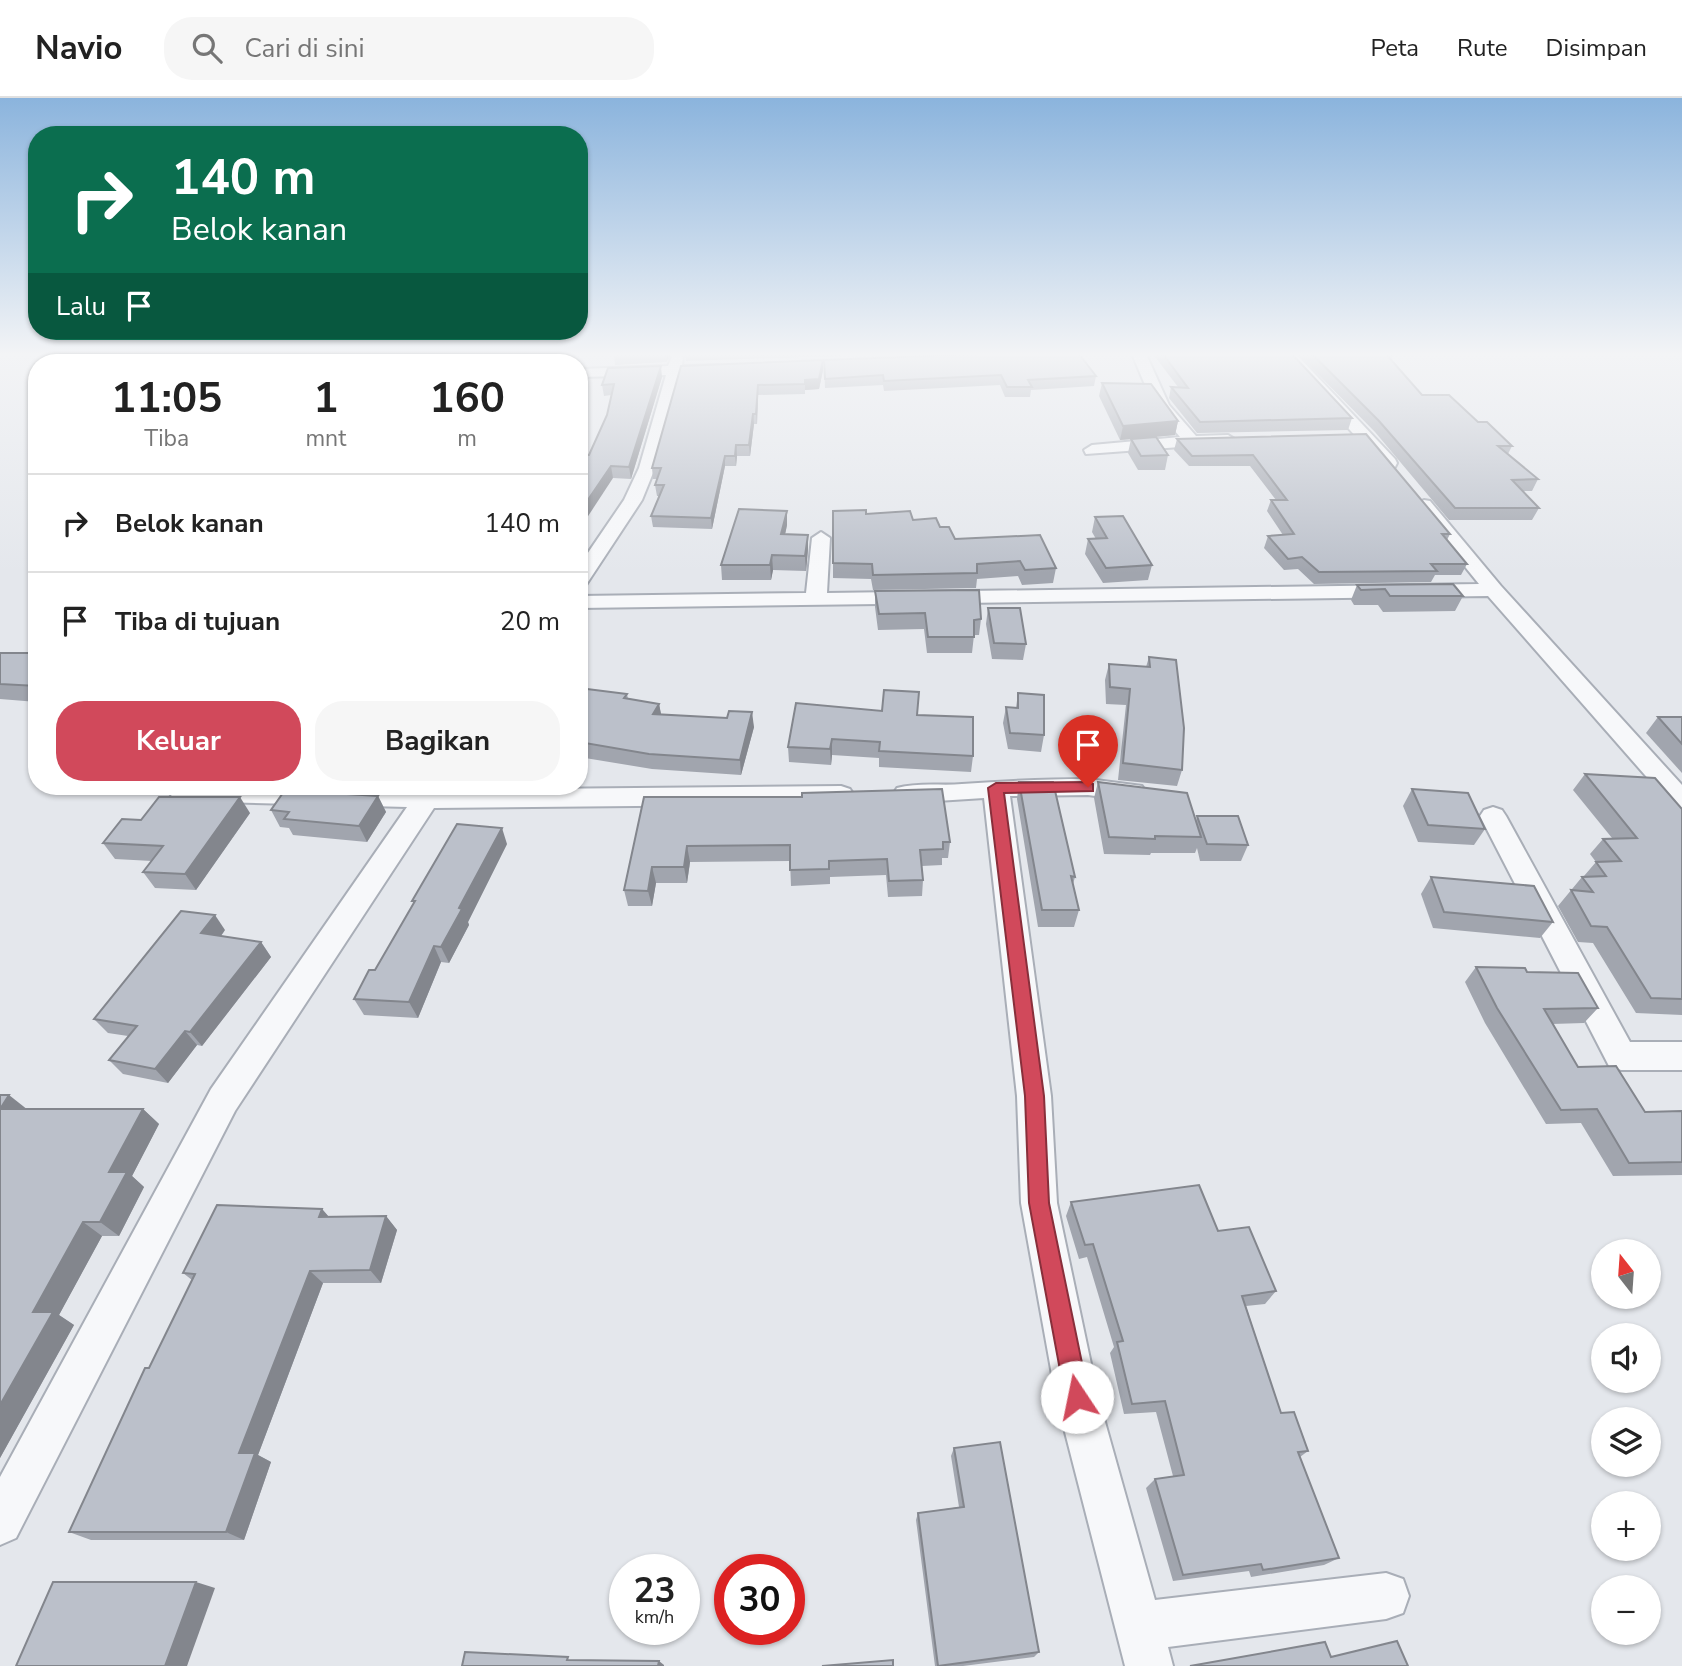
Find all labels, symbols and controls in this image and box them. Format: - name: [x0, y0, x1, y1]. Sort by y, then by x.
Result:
- search box: [164, 17, 654, 80]
- text: Navio: [35, 26, 122, 71]
- icon: search: [188, 29, 226, 67]
- text: Cari di sini: [244, 31, 364, 66]
- text: Peta: [1370, 32, 1419, 64]
- text: Rute: [1457, 32, 1508, 64]
- text: Disimpan: [1546, 32, 1647, 64]
- text: 140 m: [171, 144, 315, 211]
- icon: right: [56, 154, 147, 245]
- text: Belok kanan: [171, 208, 347, 251]
- icon: arrive: [120, 287, 158, 325]
- text: Lalu: [56, 289, 106, 324]
- text: 11:05: [111, 370, 222, 427]
- text: 1: [313, 370, 338, 427]
- text: 160: [429, 370, 505, 427]
- text: Tiba: [144, 423, 189, 454]
- text: mnt: [305, 423, 346, 454]
- text: m: [457, 423, 477, 454]
- icon: right: [56, 504, 94, 542]
- text: Belok kanan: [115, 506, 264, 541]
- text: 140 m: [484, 506, 560, 541]
- icon: arrive: [56, 602, 94, 640]
- text: Tiba di tujuan: [115, 604, 280, 639]
- text: 20 m: [500, 604, 560, 639]
- button: Keluar: [56, 701, 301, 781]
- button: Bagikan: [315, 701, 560, 781]
- pin: [1058, 715, 1118, 787]
- icon: arrive: [1069, 726, 1107, 764]
- north arrow: [1591, 1239, 1661, 1309]
- map controls: [1591, 1239, 1661, 1645]
- button: sound: [1591, 1323, 1661, 1393]
- position arrow: [1040, 1360, 1114, 1434]
- button: layers: [1591, 1407, 1661, 1477]
- button: +: [1591, 1491, 1661, 1561]
- speed limit sign: 30: [714, 1554, 805, 1645]
- text: 23: [633, 1567, 676, 1614]
- button: −: [1591, 1575, 1661, 1645]
- text: km/h: [635, 1605, 674, 1629]

